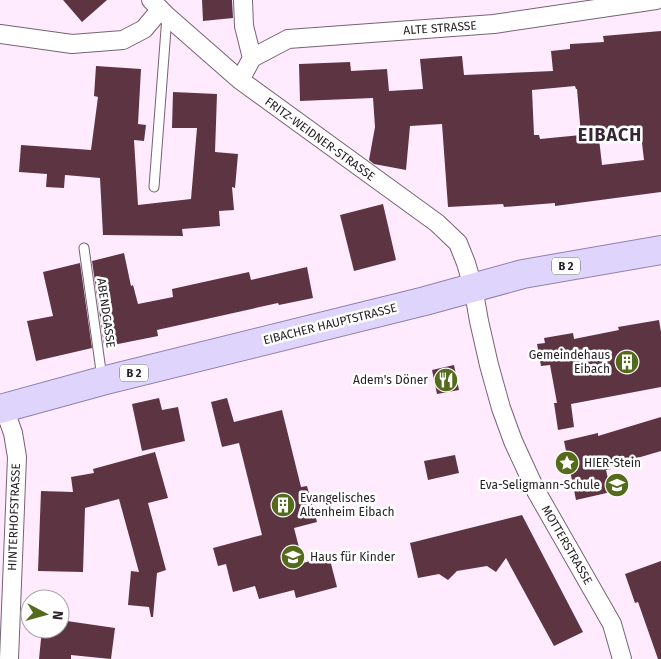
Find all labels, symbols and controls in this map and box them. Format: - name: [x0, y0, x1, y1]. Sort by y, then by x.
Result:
- street label: ALTE STRASSE: [403, 18, 477, 38]
- street label: FRITZ-WEIDNER-STRASSE: [262, 94, 378, 184]
- district label: EIBACH: [578, 124, 642, 146]
- road number: B 2: [552, 258, 580, 274]
- street label: ABENDGASSE: [94, 277, 118, 349]
- street label: EIBACHER HAUPTSTRASSE: [262, 301, 398, 347]
- place label: Gemeindehaus Eibach: [529, 348, 610, 376]
- building icon: Gemeindehaus Eibach: [614, 349, 640, 375]
- road number: B 2: [120, 364, 148, 382]
- restaurant icon: Adem's Döner: [433, 367, 459, 393]
- place label: Adem's Döner: [353, 373, 428, 387]
- place icon: HIER-Stein: [554, 450, 580, 476]
- place label: HIER-Stein: [584, 456, 641, 470]
- street label: HINTERHOFSTRASSE: [5, 463, 23, 571]
- school or university icon: Eva-Seligmann-Schule: [604, 472, 630, 498]
- place label: Eva-Seligmann-Schule: [480, 478, 600, 492]
- place label: Evangelisches Altenheim Eibach: [300, 491, 395, 519]
- building icon: Evangelisches Altenheim Eibach: [270, 492, 296, 518]
- street label: MOTTERSTRASSE: [539, 503, 595, 587]
- school or university icon: Haus für Kinder: [280, 544, 306, 570]
- place label: Haus für Kinder: [310, 550, 395, 564]
- north arrow: [20, 589, 70, 639]
- text: N: [48, 610, 66, 621]

